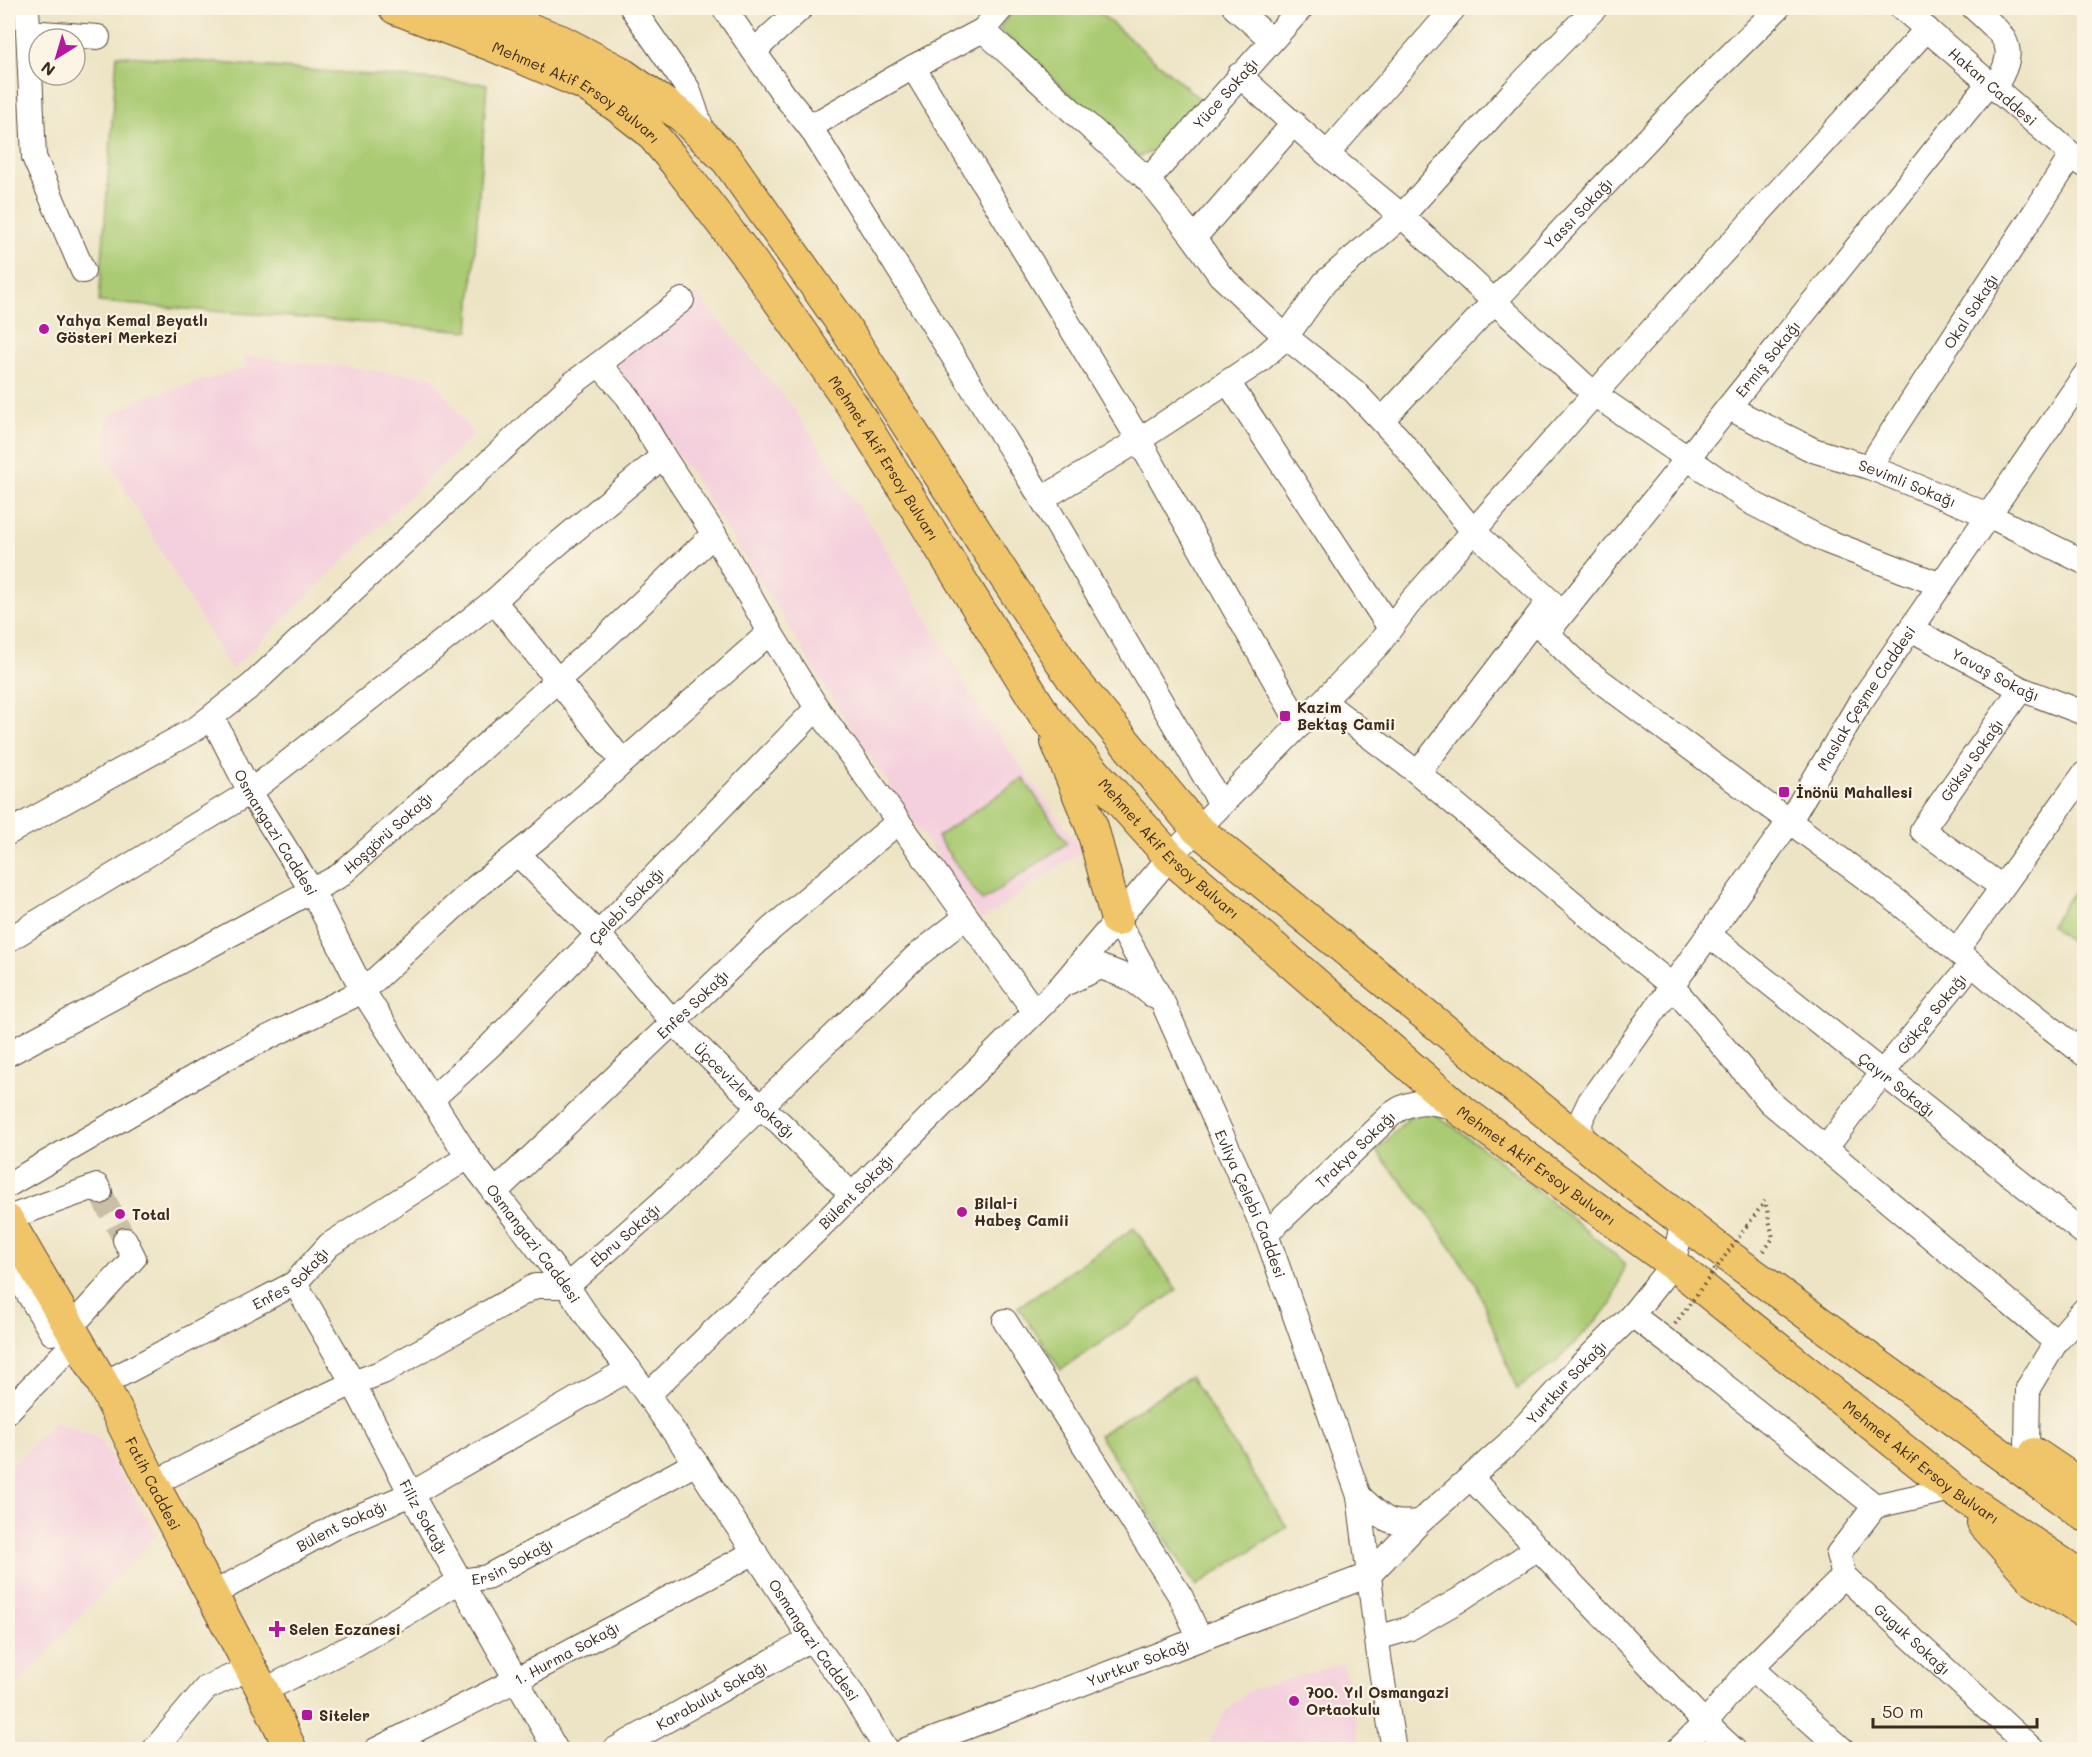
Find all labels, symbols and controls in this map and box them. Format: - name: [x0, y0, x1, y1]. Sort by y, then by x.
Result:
- north arrow: [27, 27, 87, 87]
- street label: Mehmet Akif Ersoy Bulvarı: [489, 36, 665, 147]
- street label: Hakan Caddesi: [1944, 43, 2041, 130]
- street label: Yüce Sokağı: [1188, 53, 1262, 133]
- text: N: [36, 57, 59, 81]
- street label: Yassı Sokağı: [1539, 173, 1617, 253]
- street label: Okal Sokağı: [1939, 270, 2002, 353]
- place label: Yahya Kemal Beyatlı Gösteri Merkezi: [56, 310, 208, 347]
- street label: Ermiş Sokağı: [1731, 316, 1804, 401]
- marker: Yahya Kemal Beyatlı Gösteri Merkezi: [37, 322, 51, 336]
- street label: Mehmet Akif Ersoy Bulvarı: [824, 371, 944, 544]
- street label: Sevimli Sokağı: [1856, 454, 1959, 511]
- street label: Maslak Çeşme Caddesi: [1812, 622, 1920, 774]
- street label: Yavaş Sokağı: [1948, 643, 2042, 705]
- place label: Kazim Bektaş Camii: [1297, 697, 1395, 735]
- marker: Kazim Bektaş Camii: [1278, 709, 1292, 723]
- street label: Göksu Sokağı: [1935, 715, 2007, 805]
- street label: Osmangazi Caddesi: [230, 766, 323, 899]
- street label: Mehmet Akif Ersoy Bulvarı: [1094, 774, 1244, 923]
- place label: İnönü Mahallesi: [1796, 782, 1913, 802]
- marker: İnönü Mahallesi: [1777, 785, 1791, 799]
- street label: Hoşgörü Sokağı: [339, 787, 436, 878]
- street label: Çelebi Sokağı: [584, 863, 668, 948]
- street label: Enfes Sokağı: [652, 965, 733, 1043]
- street label: Gökçe Sokağı: [1892, 969, 1971, 1058]
- street label: Üçcevizler Sokağı: [690, 1038, 800, 1143]
- street label: Çayır Sokağı: [1854, 1048, 1940, 1121]
- street label: Mehmet Akif Ersoy Bulvarı: [1453, 1101, 1620, 1230]
- street label: Trakya Sokağı: [1311, 1106, 1399, 1192]
- street label: Evliya Çelebi Caddesi: [1211, 1126, 1291, 1281]
- street label: Bülent Sokağı: [814, 1149, 898, 1233]
- street label: Osmangazi Caddesi: [482, 1179, 585, 1307]
- place label: Bilal-i Habeş Camii: [974, 1193, 1069, 1231]
- street label: Ebru Sokağı: [586, 1199, 664, 1271]
- place label: Total: [132, 1204, 170, 1224]
- marker: Bilal-i Habeş Camii: [955, 1205, 969, 1219]
- marker: Total: [113, 1207, 127, 1221]
- street label: Enfes Sokağı: [249, 1243, 333, 1314]
- street label: Yurtkur Sokağı: [1521, 1336, 1611, 1428]
- street label: Mehmet Akif Ersoy Bulvarı: [1839, 1395, 2003, 1528]
- street label: Fatih Caddesi: [121, 1433, 186, 1534]
- street label: Filiz Sokağı: [395, 1476, 453, 1558]
- street label: Bülent Sokağı: [293, 1495, 390, 1556]
- street label: Ersin Sokağı: [470, 1533, 556, 1589]
- street label: Osmangazi Caddesi: [764, 1575, 864, 1705]
- street label: Guguk Sokağı: [1870, 1599, 1955, 1679]
- street label: 1. Hurma Sokağı: [511, 1617, 623, 1689]
- place label: Selen Eczanesi: [289, 1619, 401, 1639]
- marker: Selen Eczanesi: [270, 1622, 284, 1636]
- street label: Yurtkur Sokağı: [1084, 1634, 1192, 1691]
- street label: Karabulut Sokağı: [652, 1656, 771, 1734]
- place label: 700. Yıl Osmangazi Ortaokulu: [1306, 1682, 1449, 1719]
- scale bar: [1873, 1691, 2036, 1729]
- marker: 700. Yıl Osmangazi Ortaokulu: [1287, 1694, 1301, 1708]
- text: 50 m: [1882, 1699, 1924, 1723]
- place label: Siteler: [319, 1705, 370, 1725]
- marker: Siteler: [300, 1708, 314, 1722]

